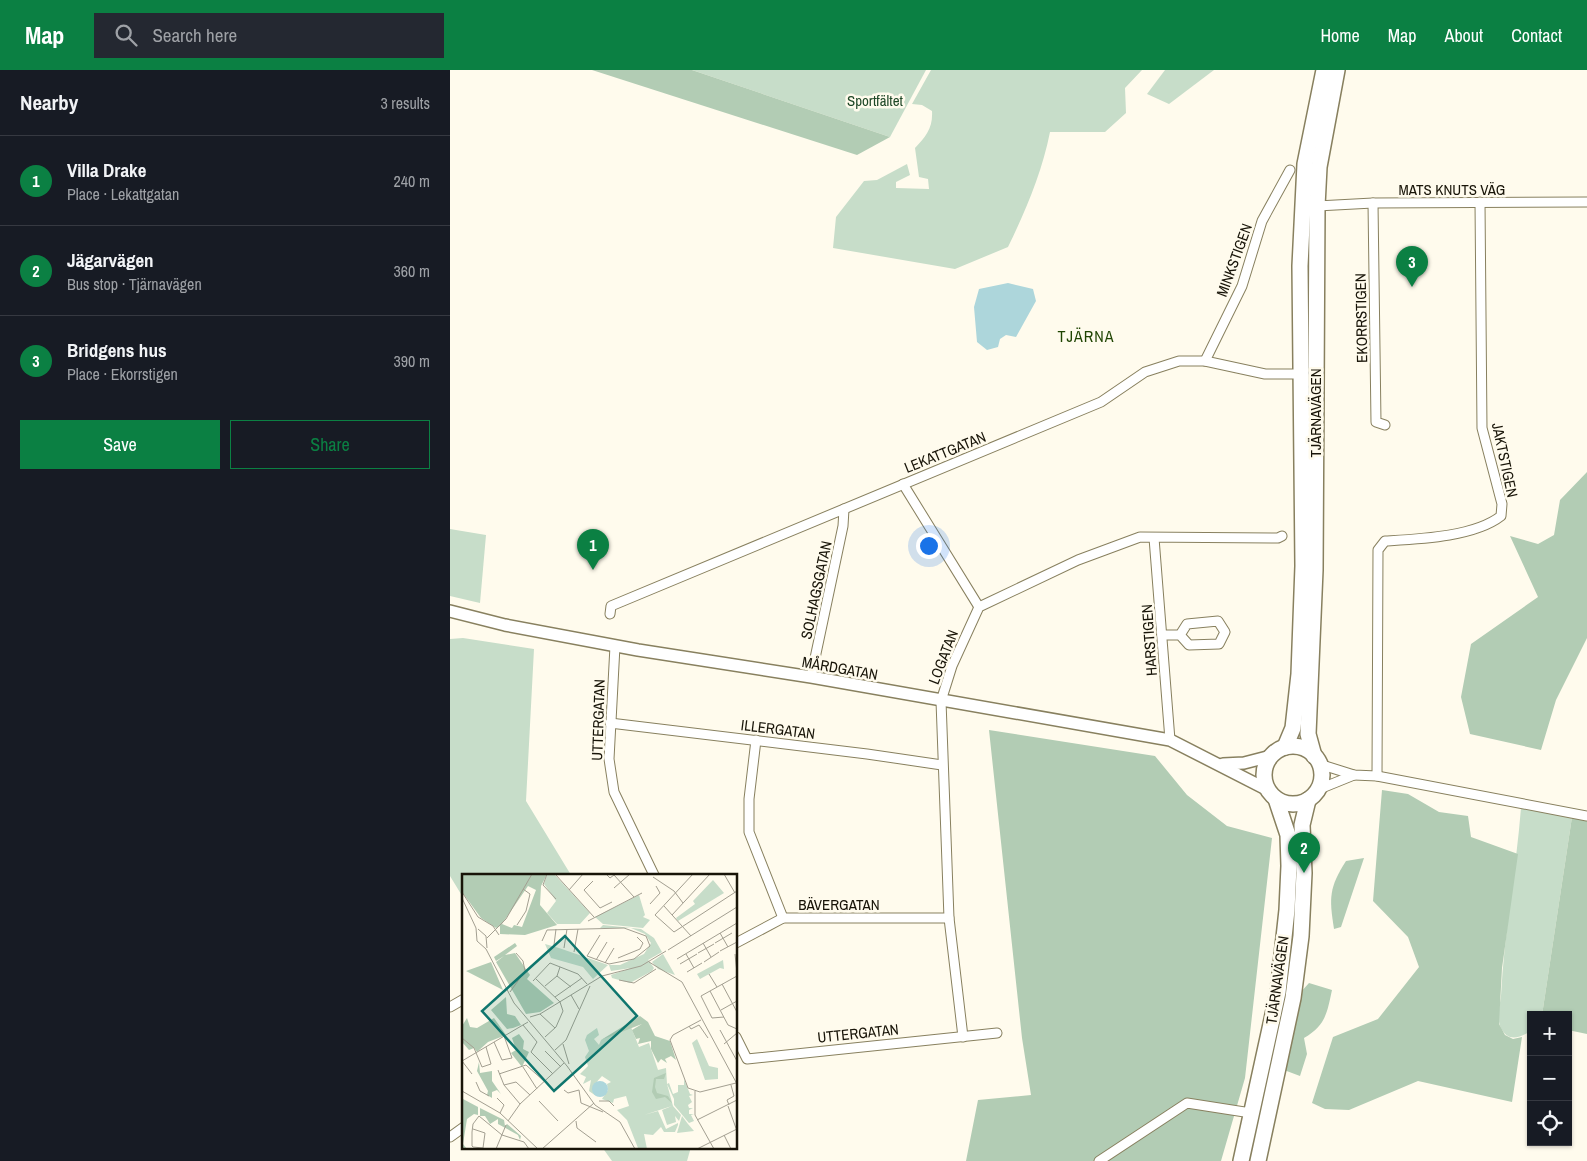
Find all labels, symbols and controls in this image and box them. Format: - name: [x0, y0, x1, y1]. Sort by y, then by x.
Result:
- search box: [94, 13, 444, 58]
- text: Map: [25, 19, 64, 51]
- icon: search: [112, 21, 140, 49]
- text: Search here: [152, 22, 237, 48]
- text: Home: [1320, 23, 1360, 48]
- text: Map: [1388, 23, 1417, 48]
- text: About: [1445, 23, 1483, 48]
- text: Contact: [1511, 23, 1562, 48]
- text: Nearby: [20, 88, 78, 117]
- park label: Sportfältet: [847, 90, 904, 111]
- text: 3 results: [380, 92, 430, 114]
- text: Villa Drake: [67, 157, 146, 183]
- text: 1: [32, 170, 40, 192]
- text: 240 m: [394, 170, 430, 192]
- street label: MATS KNUTS VÄG: [1399, 179, 1505, 200]
- text: Place · Lekattgatan: [67, 183, 179, 205]
- street label: MINKSTIGEN: [1211, 220, 1257, 300]
- pin: 3: [1396, 246, 1428, 287]
- text: Jägarvägen: [67, 247, 154, 273]
- text: 2: [32, 260, 40, 282]
- text: 360 m: [394, 260, 430, 282]
- text: Bus stop · Tjärnavägen: [67, 273, 202, 295]
- street label: EKORRSTIGEN: [1350, 273, 1372, 363]
- district label: TJÄRNA: [1057, 325, 1115, 347]
- text: Bridgens hus: [67, 337, 167, 363]
- text: 3: [32, 350, 40, 372]
- text: 390 m: [394, 350, 430, 372]
- text: Place · Ekorrstigen: [67, 363, 178, 385]
- street label: TJÄRNAVÄGEN: [1305, 368, 1326, 458]
- button: Save: [20, 420, 220, 469]
- button: Share: [230, 420, 430, 469]
- street label: JAKTSTIGEN: [1487, 421, 1523, 499]
- street label: LEKATTGATAN: [901, 426, 989, 478]
- pin: 1: [577, 529, 609, 570]
- your location: [916, 533, 942, 559]
- street label: SOLHAGSGATAN: [795, 539, 837, 641]
- street label: HARSTIGEN: [1136, 603, 1162, 677]
- street label: LOGATAN: [923, 627, 963, 687]
- street label: MÅRDGATAN: [800, 651, 880, 685]
- street label: UTTERGATAN: [586, 679, 610, 761]
- street label: ILLERGATAN: [740, 714, 816, 744]
- pin: 2: [1288, 832, 1320, 873]
- inset map: [462, 874, 738, 1148]
- street label: BÄVERGATAN: [798, 894, 880, 915]
- street label: TJÄRNAVÄGEN: [1260, 934, 1294, 1026]
- map controls: [1527, 1011, 1572, 1146]
- button: +: [1527, 1011, 1572, 1056]
- street label: UTTERGATAN: [816, 1018, 900, 1048]
- button: −: [1527, 1056, 1572, 1101]
- button: locate: [1527, 1101, 1572, 1146]

